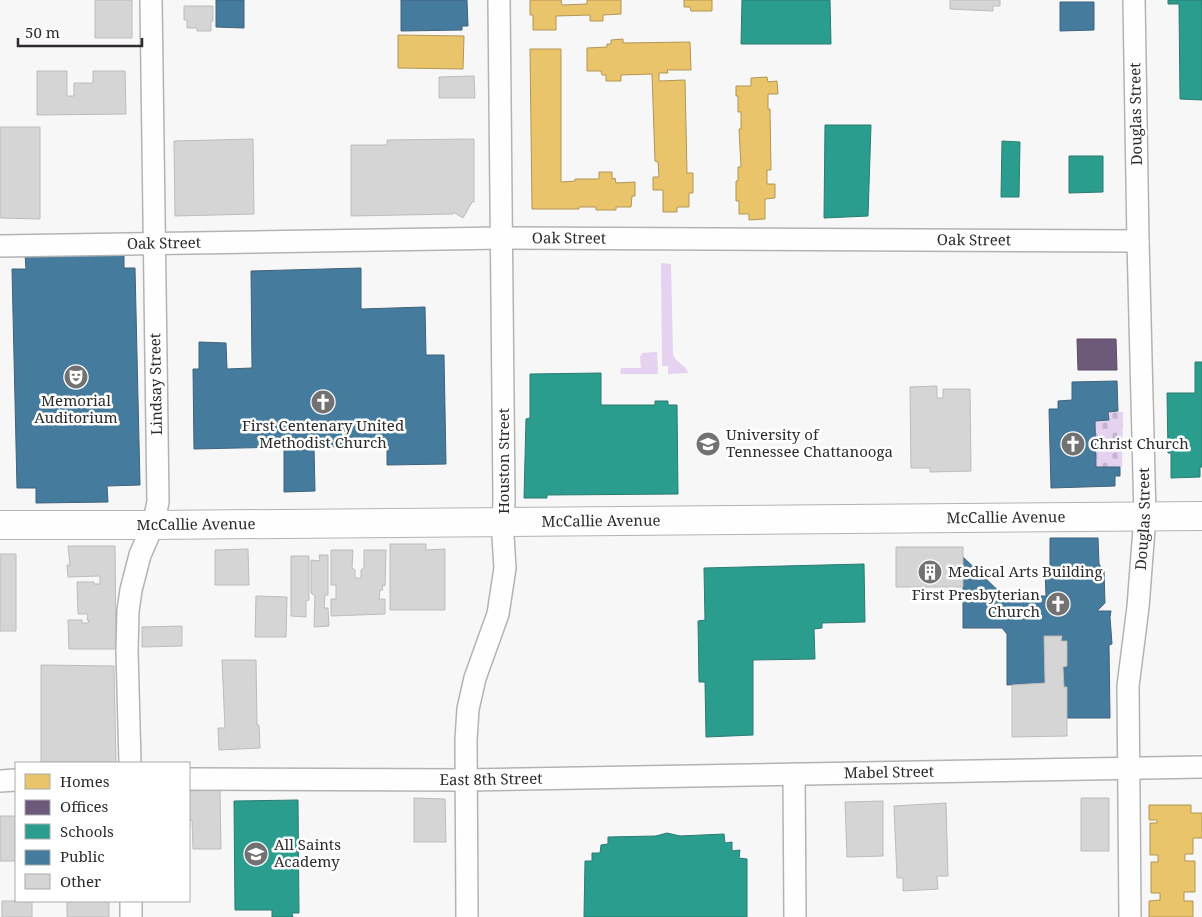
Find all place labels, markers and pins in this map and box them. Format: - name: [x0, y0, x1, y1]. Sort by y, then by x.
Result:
- theatre icon: Memorial Auditorium: [63, 364, 89, 390]
- church icon: First Centenary United Methodist Church: [310, 389, 336, 415]
- place label: Memorial Auditorium: [34, 390, 118, 427]
- place label: First Centenary United Methodist Church: [242, 415, 404, 452]
- place label: University of Tennessee Chattanooga: [726, 424, 893, 461]
- school or university icon: University of Tennessee Chattanooga: [695, 431, 721, 457]
- church icon: Christ Church: [1060, 431, 1086, 457]
- place label: Christ Church: [1090, 433, 1189, 453]
- building icon: Medical Arts Building: [917, 559, 943, 585]
- place label: Medical Arts Building: [948, 561, 1103, 581]
- place label: First Presbyterian Church: [912, 584, 1040, 621]
- church icon: First Presbyterian Church: [1045, 591, 1071, 617]
- place label: All Saints Academy: [274, 834, 341, 871]
- school or university icon: All Saints Academy: [243, 841, 269, 867]

